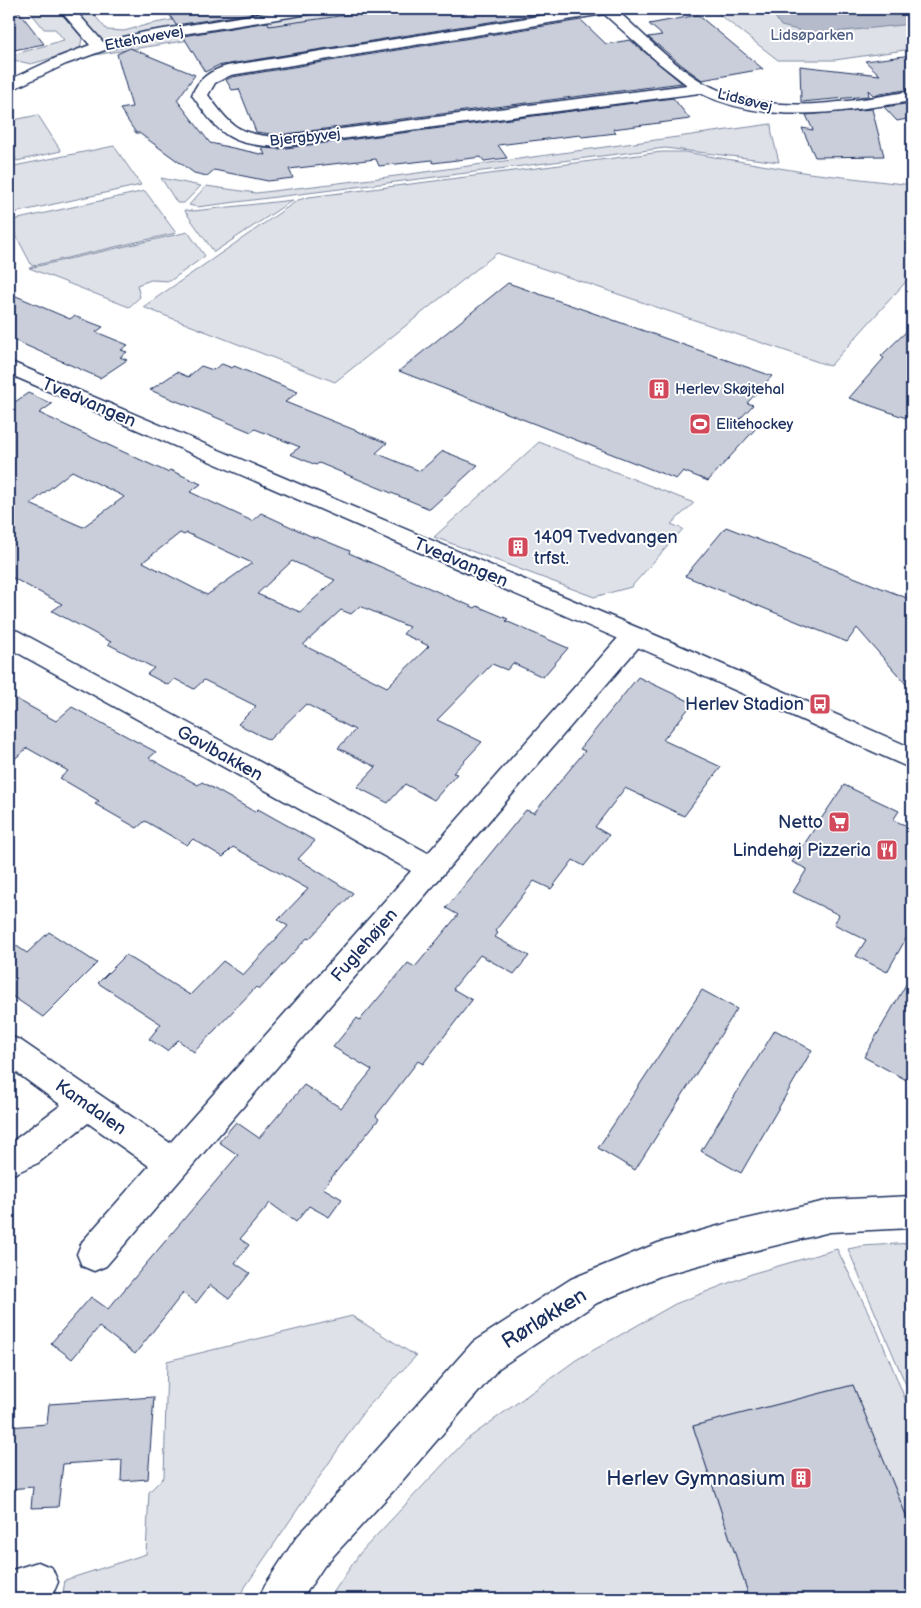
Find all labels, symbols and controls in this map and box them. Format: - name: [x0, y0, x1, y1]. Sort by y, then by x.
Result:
- street label: Ettehavevej: [103, 22, 185, 55]
- park label: Lidsøparken: [770, 26, 854, 45]
- street label: Lidsøvej: [715, 84, 774, 116]
- street label: Bjergbyvej: [269, 124, 341, 151]
- street label: Tvedvangen: [39, 373, 139, 432]
- building icon: Herlev Skøjtehal: [647, 377, 671, 401]
- place label: Herlev Skøjtehal: [675, 380, 784, 399]
- sports icon: Elitehockey: [688, 412, 712, 436]
- place label: Elitehockey: [716, 415, 793, 434]
- place label: 1409 Tvedvangen trfst.: [534, 527, 678, 569]
- street label: Tvedvangen: [411, 533, 511, 592]
- building icon: 1409 Tvedvangen trfst.: [506, 535, 530, 559]
- bus stop icon: Herlev Stadion: [808, 692, 832, 716]
- place label: Herlev Stadion: [685, 694, 804, 715]
- street label: Gavlbakken: [173, 721, 266, 786]
- supermarket icon: Netto: [827, 810, 851, 834]
- place label: Netto: [778, 812, 823, 833]
- restaurant icon: Lindehøj Pizzeria: [875, 838, 899, 862]
- place label: Lindehøj Pizzeria: [732, 840, 871, 861]
- street label: Fuglehøjen: [327, 904, 402, 986]
- street label: Kamdalen: [51, 1075, 130, 1139]
- street label: Rørløkken: [497, 1283, 591, 1354]
- place label: Herlev Gymnasium: [606, 1466, 785, 1491]
- building icon: Herlev Gymnasium: [789, 1466, 813, 1490]

